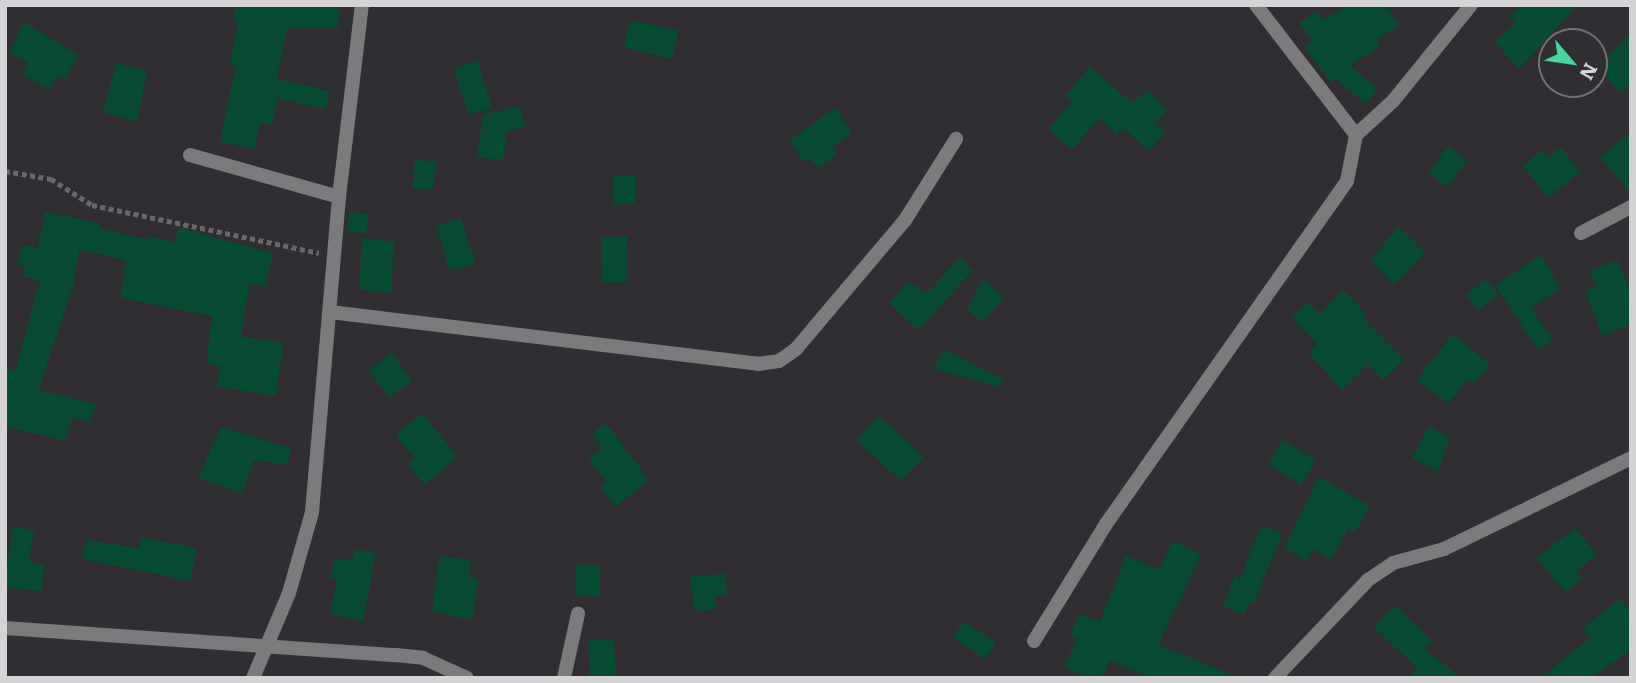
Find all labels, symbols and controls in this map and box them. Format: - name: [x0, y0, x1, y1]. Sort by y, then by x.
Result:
- north arrow: [1538, 28, 1608, 98]
- text: N: [1574, 58, 1606, 86]

